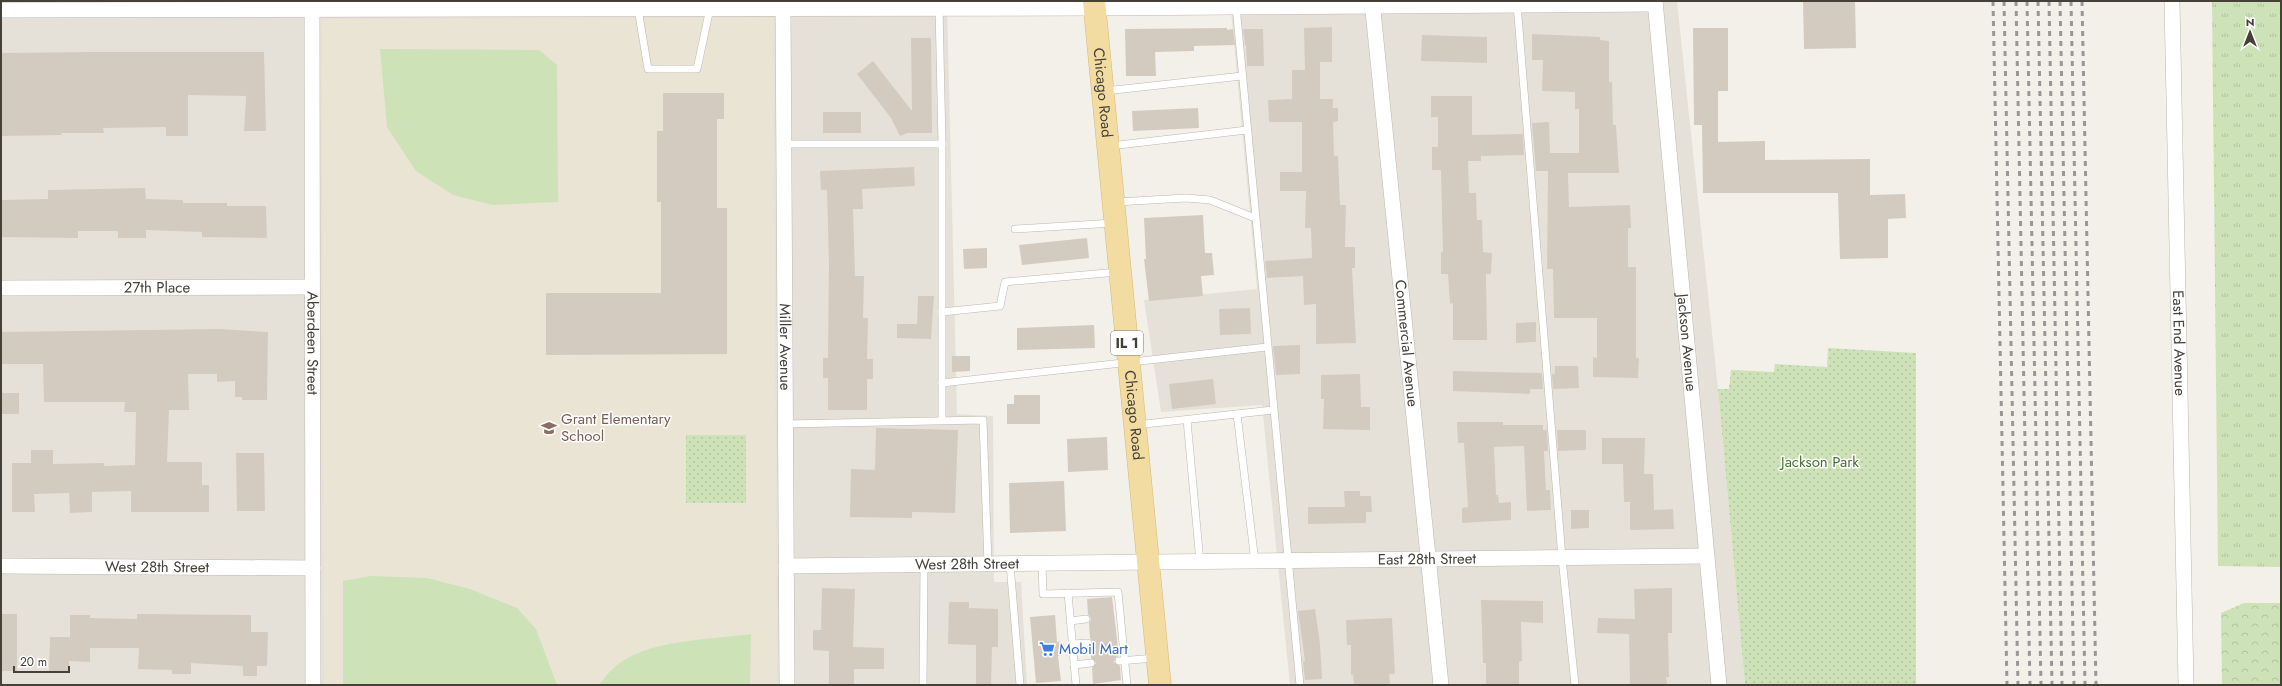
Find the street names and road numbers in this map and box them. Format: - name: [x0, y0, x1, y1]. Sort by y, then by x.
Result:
- street label: Chicago Road: [1088, 47, 1118, 138]
- street label: 27th Place: [124, 276, 190, 299]
- street label: Commercial Avenue: [1389, 279, 1424, 408]
- street label: East End Avenue: [2167, 290, 2191, 396]
- street label: Aberdeen Street: [301, 291, 324, 395]
- street label: Jackson Avenue: [1671, 291, 1702, 393]
- street label: Miller Avenue: [774, 303, 796, 391]
- road number: IL 1: [1111, 331, 1143, 355]
- street label: Chicago Road: [1119, 369, 1149, 461]
- street label: East 28th Street: [1378, 547, 1477, 571]
- street label: West 28th Street: [915, 552, 1020, 576]
- street label: West 28th Street: [105, 556, 210, 578]

